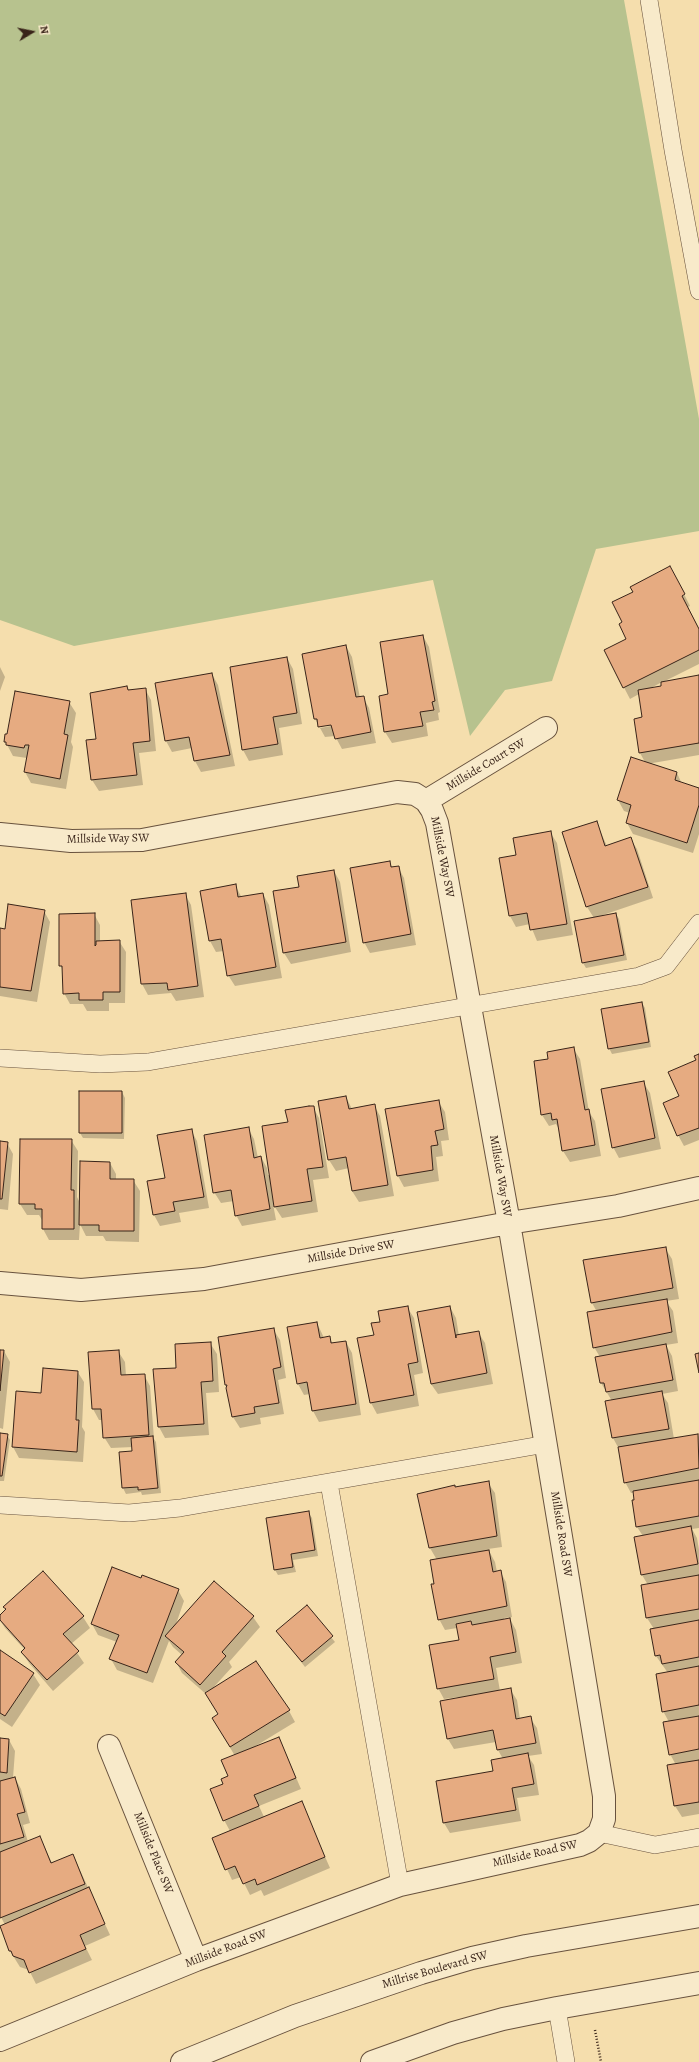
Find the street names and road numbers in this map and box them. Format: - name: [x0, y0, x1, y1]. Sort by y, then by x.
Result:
- street label: Millside Court SW: [444, 736, 528, 794]
- street label: Millside Way SW: [427, 815, 457, 899]
- street label: Millside Way SW: [67, 831, 149, 847]
- street label: Millside Way SW: [486, 1134, 514, 1218]
- street label: Millside Drive SW: [306, 1237, 396, 1267]
- street label: Millside Road SW: [547, 1490, 575, 1578]
- street label: Millside Place SW: [130, 1810, 176, 1896]
- street label: Millside Road SW: [491, 1837, 579, 1871]
- street label: Millside Road SW: [183, 1927, 269, 1971]
- street label: Millrise Boulevard SW: [381, 1948, 489, 1992]

